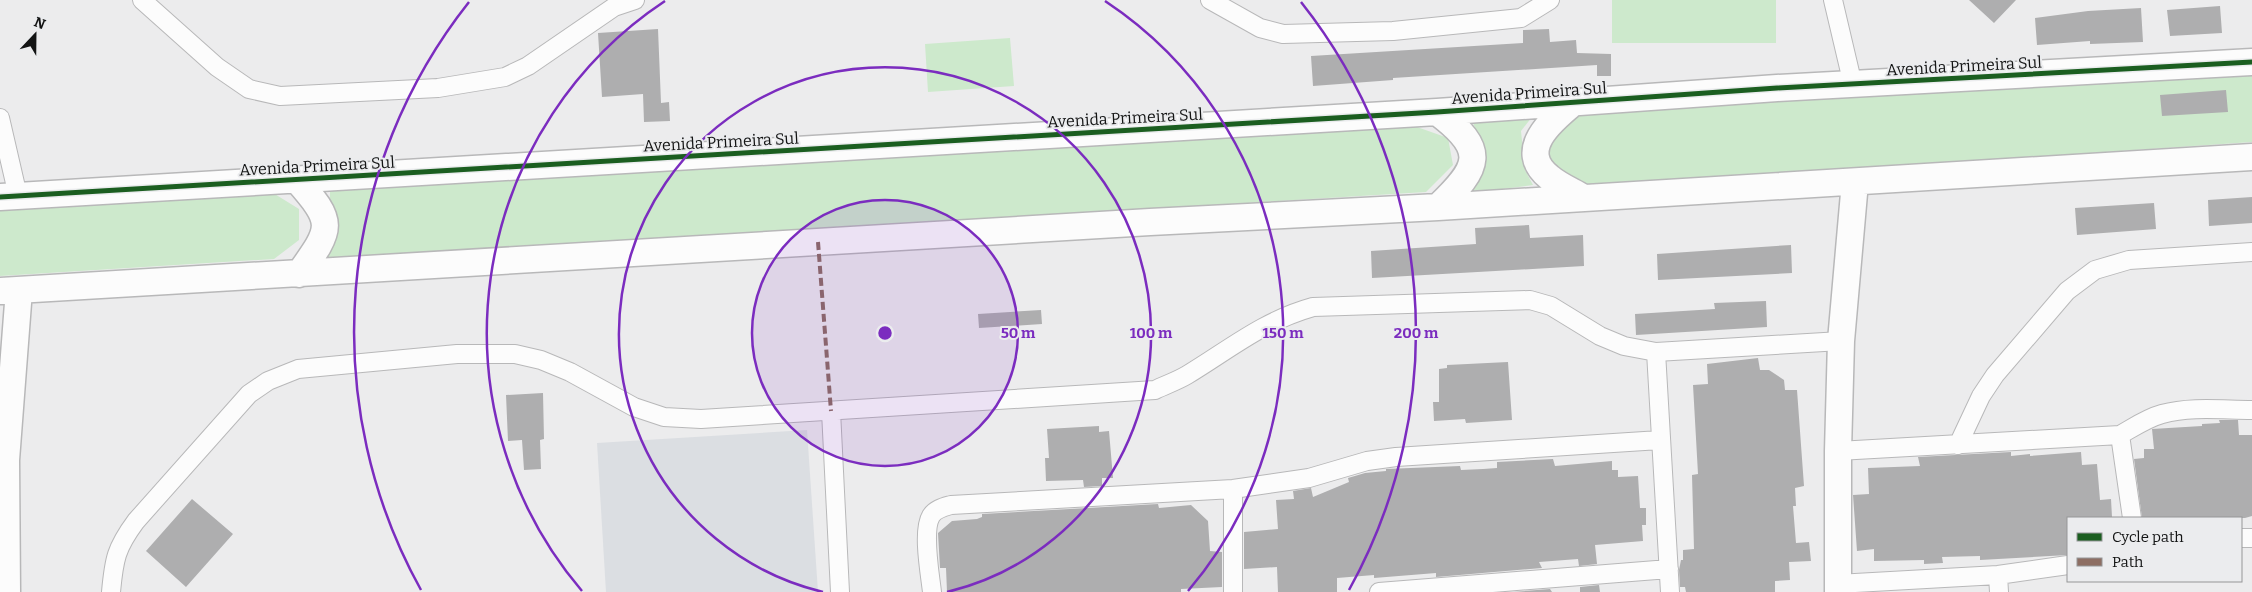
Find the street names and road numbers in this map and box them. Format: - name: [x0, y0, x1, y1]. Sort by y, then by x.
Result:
- street label: Avenida Primeira Sul: [1886, 52, 2043, 80]
- street label: Avenida Primeira Sul: [1451, 78, 1608, 108]
- street label: Avenida Primeira Sul: [1047, 104, 1204, 132]
- street label: Avenida Primeira Sul: [643, 128, 800, 156]
- street label: Avenida Primeira Sul: [239, 152, 396, 180]

